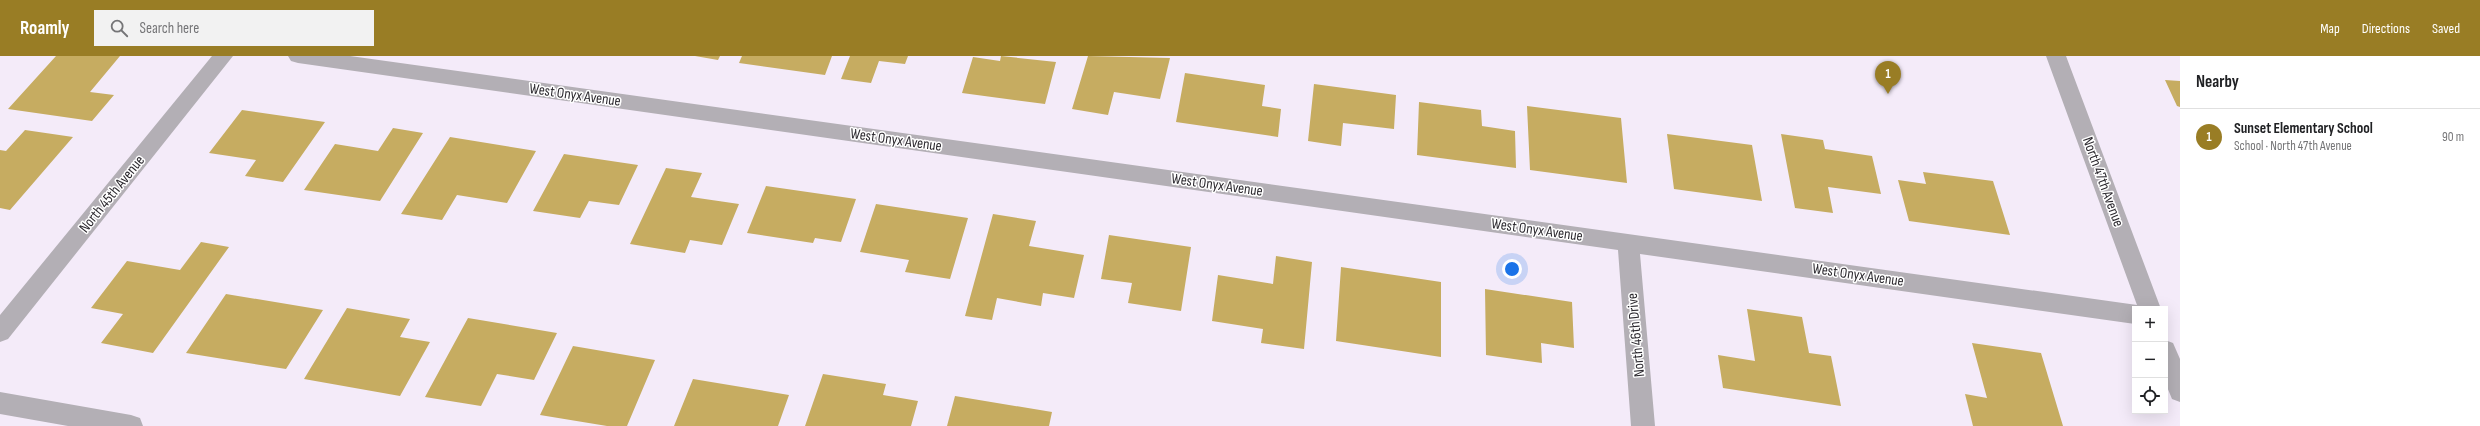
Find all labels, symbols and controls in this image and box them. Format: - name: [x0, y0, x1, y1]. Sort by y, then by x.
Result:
- search box: [94, 10, 374, 46]
- text: Roamly: [20, 17, 70, 40]
- icon: search: [108, 17, 130, 39]
- text: Search here: [140, 19, 199, 38]
- text: Map: [2320, 20, 2340, 37]
- text: Directions: [2362, 20, 2410, 37]
- text: Saved: [2432, 20, 2460, 37]
- pin: 1: [1875, 61, 1901, 94]
- text: Nearby: [2196, 72, 2239, 92]
- street label: West Onyx Avenue: [528, 79, 622, 111]
- text: Sunset Elementary School: [2234, 119, 2373, 138]
- street label: West Onyx Avenue: [849, 124, 943, 156]
- text: 1: [2206, 129, 2212, 145]
- text: 90 m: [2442, 129, 2464, 145]
- street label: North 47th Avenue: [2078, 135, 2128, 229]
- text: School · North 47th Avenue: [2234, 138, 2352, 154]
- street label: North 45th Avenue: [75, 151, 149, 237]
- street label: West Onyx Avenue: [1170, 169, 1264, 201]
- street label: West Onyx Avenue: [1490, 214, 1584, 246]
- your location: [1502, 259, 1522, 279]
- street label: West Onyx Avenue: [1811, 259, 1905, 291]
- street label: North 46th Drive: [1623, 292, 1649, 378]
- map controls: [2132, 306, 2168, 414]
- button: +: [2132, 306, 2168, 342]
- button: −: [2132, 342, 2168, 378]
- button: locate: [2132, 378, 2168, 414]

